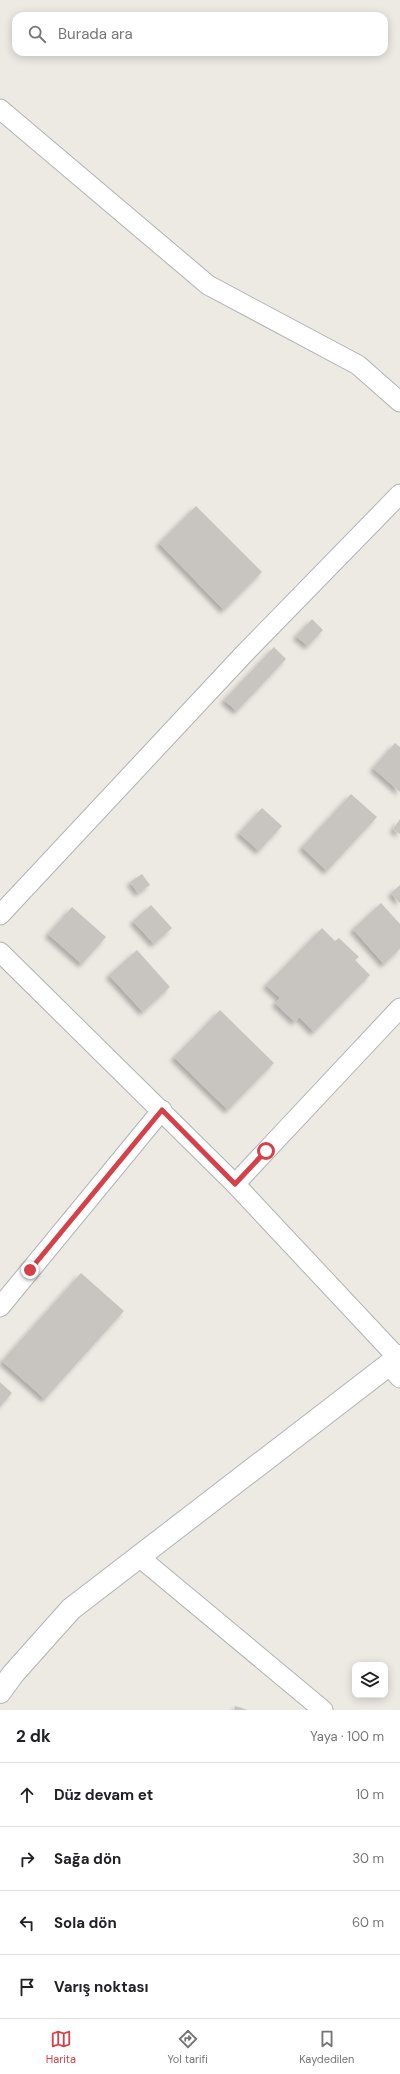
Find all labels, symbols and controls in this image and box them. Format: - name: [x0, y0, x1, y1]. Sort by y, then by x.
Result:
- search box: [12, 12, 388, 56]
- icon: search: [26, 23, 48, 45]
- text: Burada ara: [58, 24, 133, 44]
- route start: [257, 1142, 275, 1160]
- route end: [21, 1261, 39, 1279]
- map controls: [352, 1662, 388, 1698]
- button: layers: [352, 1662, 388, 1698]
- text: 2 dk: [16, 1725, 51, 1747]
- text: Yaya · 100 m: [310, 1728, 384, 1745]
- icon: ahead: [16, 1784, 38, 1806]
- text: Düz devam et: [54, 1785, 153, 1805]
- text: 10 m: [356, 1786, 384, 1803]
- icon: right: [16, 1848, 38, 1870]
- text: Sağa dön: [54, 1849, 121, 1869]
- text: 30 m: [352, 1850, 384, 1867]
- icon: left: [16, 1912, 38, 1934]
- text: Sola dön: [54, 1913, 117, 1933]
- text: 60 m: [352, 1914, 384, 1931]
- icon: arrive: [16, 1976, 38, 1998]
- text: Varış noktası: [54, 1977, 148, 1997]
- tab: Harita: [46, 2028, 76, 2066]
- tab: Yol tarifi: [167, 2028, 208, 2066]
- tab: Kaydedilen: [299, 2028, 354, 2066]

